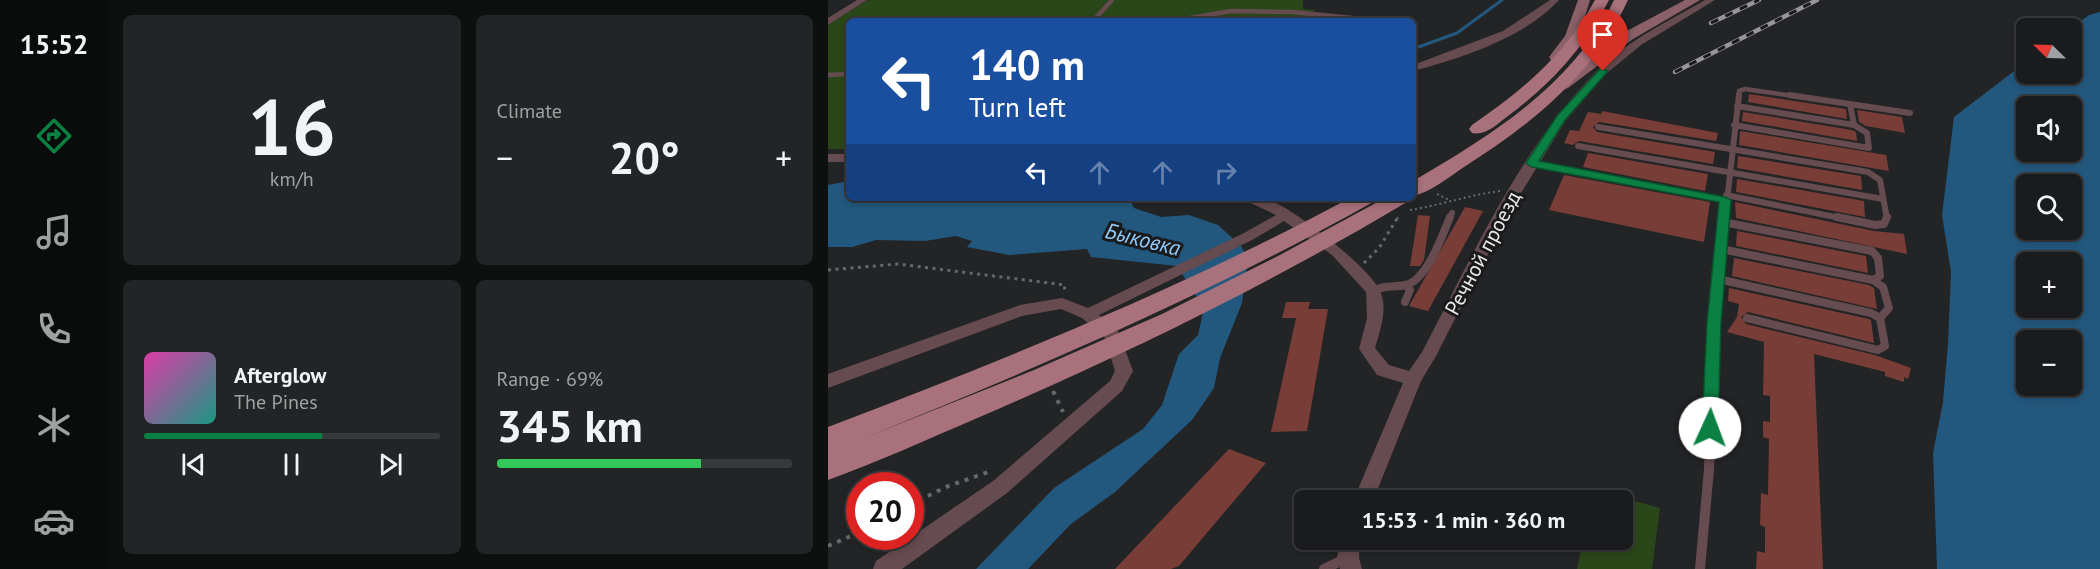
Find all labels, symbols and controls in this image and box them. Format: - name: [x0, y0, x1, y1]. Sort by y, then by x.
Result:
- pin: [1577, 9, 1628, 71]
- icon: arrive: [1586, 18, 1619, 51]
- north arrow: [2016, 18, 2082, 84]
- map controls: [2016, 18, 2082, 396]
- text: 15:52: [20, 27, 88, 61]
- text: 140 m: [969, 37, 1085, 92]
- icon: left: [870, 42, 948, 120]
- text: 16: [248, 76, 336, 177]
- text: Turn left: [969, 90, 1066, 124]
- button: sound: [2016, 96, 2082, 162]
- text: Climate: [497, 98, 562, 124]
- icon: directions: [33, 115, 75, 157]
- text: 20°: [609, 128, 680, 186]
- text: −: [497, 136, 513, 179]
- text: +: [775, 136, 792, 179]
- icon: left: [1020, 156, 1053, 189]
- icon: ahead: [1083, 156, 1116, 189]
- icon: ahead: [1146, 156, 1179, 189]
- icon: right: [1209, 156, 1242, 189]
- text: km/h: [270, 166, 314, 192]
- button: search: [2016, 174, 2082, 240]
- street label: Речной проезд: [1439, 186, 1527, 319]
- icon: music: [33, 211, 75, 253]
- water label: Быковка: [1102, 216, 1184, 262]
- button: +: [2016, 252, 2082, 318]
- icon: phone: [33, 308, 75, 350]
- button: −: [2016, 330, 2082, 396]
- text: Afterglow: [234, 361, 326, 389]
- text: Range · 69%: [497, 366, 603, 392]
- text: The Pines: [234, 389, 318, 415]
- text: 345 km: [497, 396, 643, 454]
- position arrow: [1678, 396, 1742, 460]
- icon: climate: [33, 404, 75, 446]
- icon: previous: [177, 448, 210, 481]
- icon: pause: [275, 448, 308, 481]
- icon: next: [374, 448, 407, 481]
- speed limit sign: 20: [846, 472, 924, 550]
- icon: car: [33, 500, 75, 542]
- text: 15:53 · 1 min · 360 m: [1362, 506, 1565, 534]

